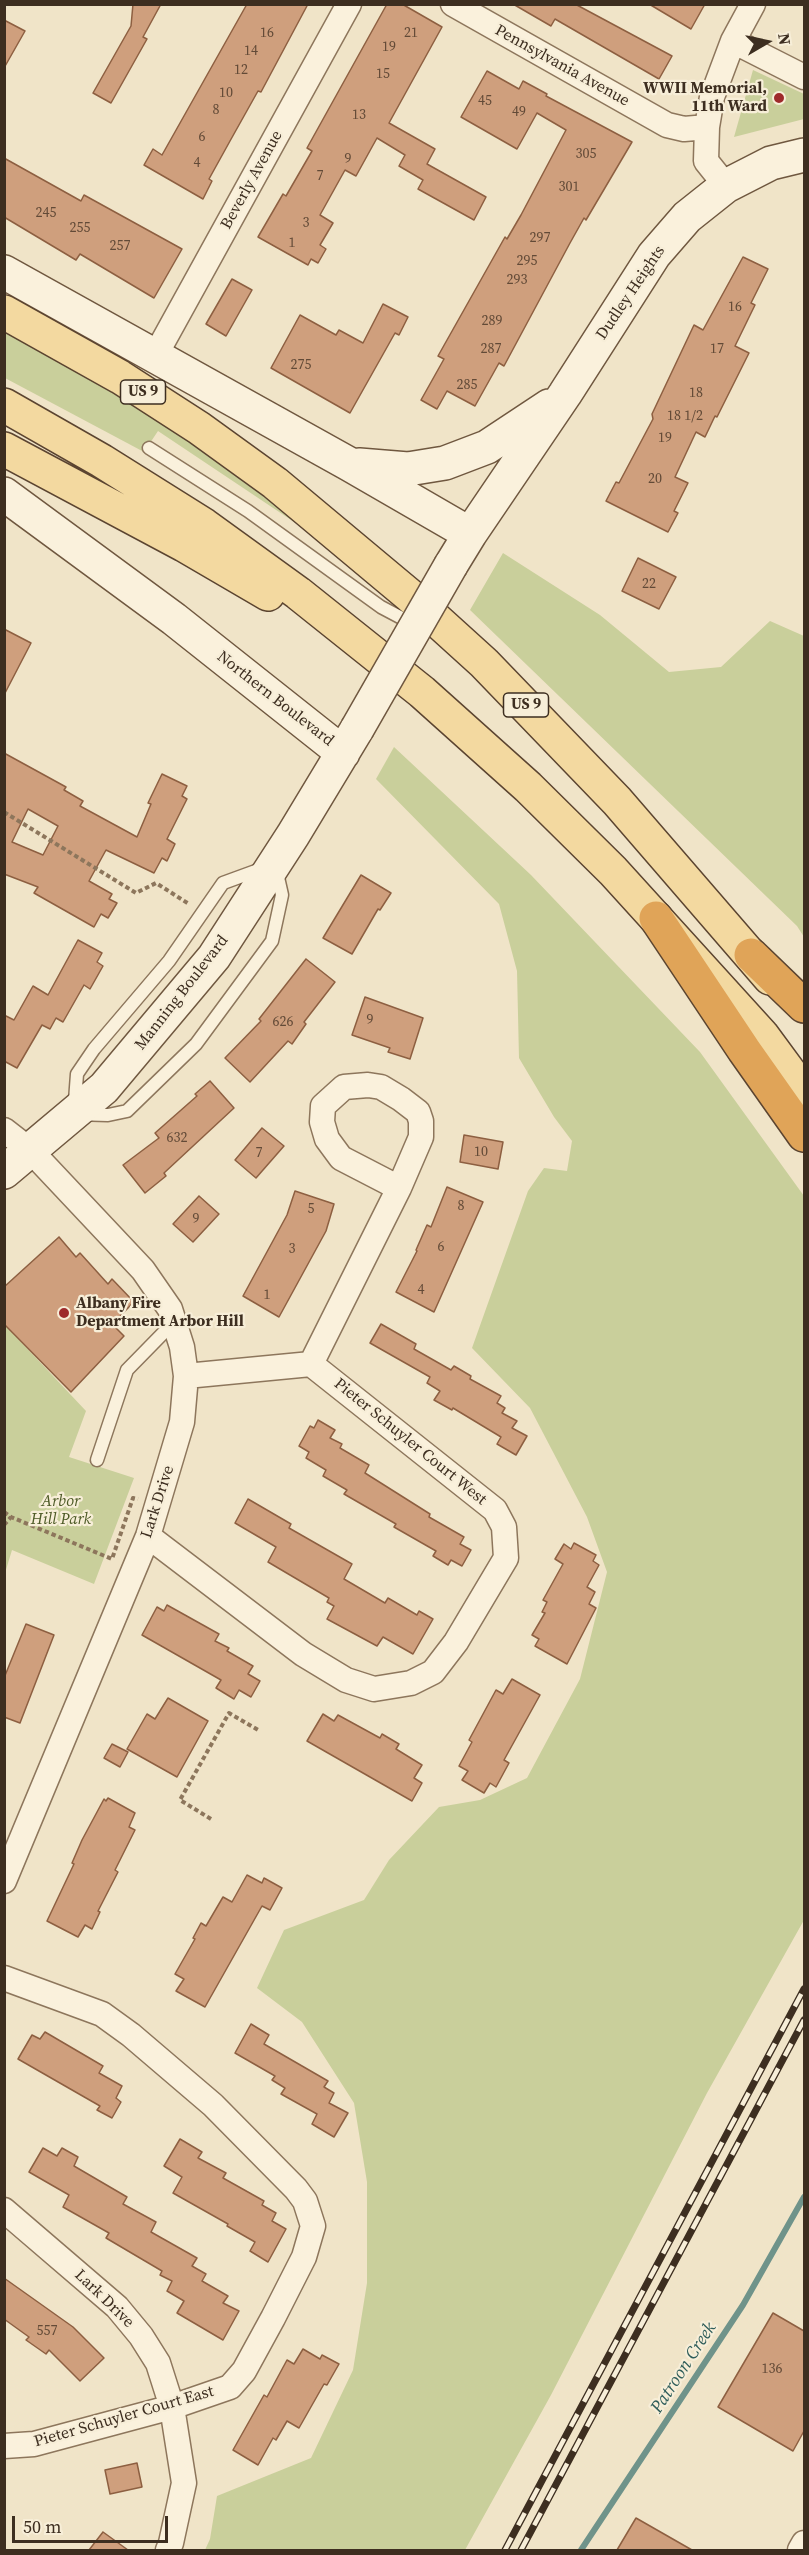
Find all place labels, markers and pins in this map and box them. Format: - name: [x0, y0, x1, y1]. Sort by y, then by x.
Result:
- place label: WWII Memorial, 11th Ward: [643, 79, 767, 117]
- marker: WWII Memorial, 11th Ward: [772, 91, 786, 105]
- place label: Albany Fire Department Arbor Hill: [76, 1294, 244, 1332]
- marker: Albany Fire Department Arbor Hill: [57, 1306, 71, 1320]

